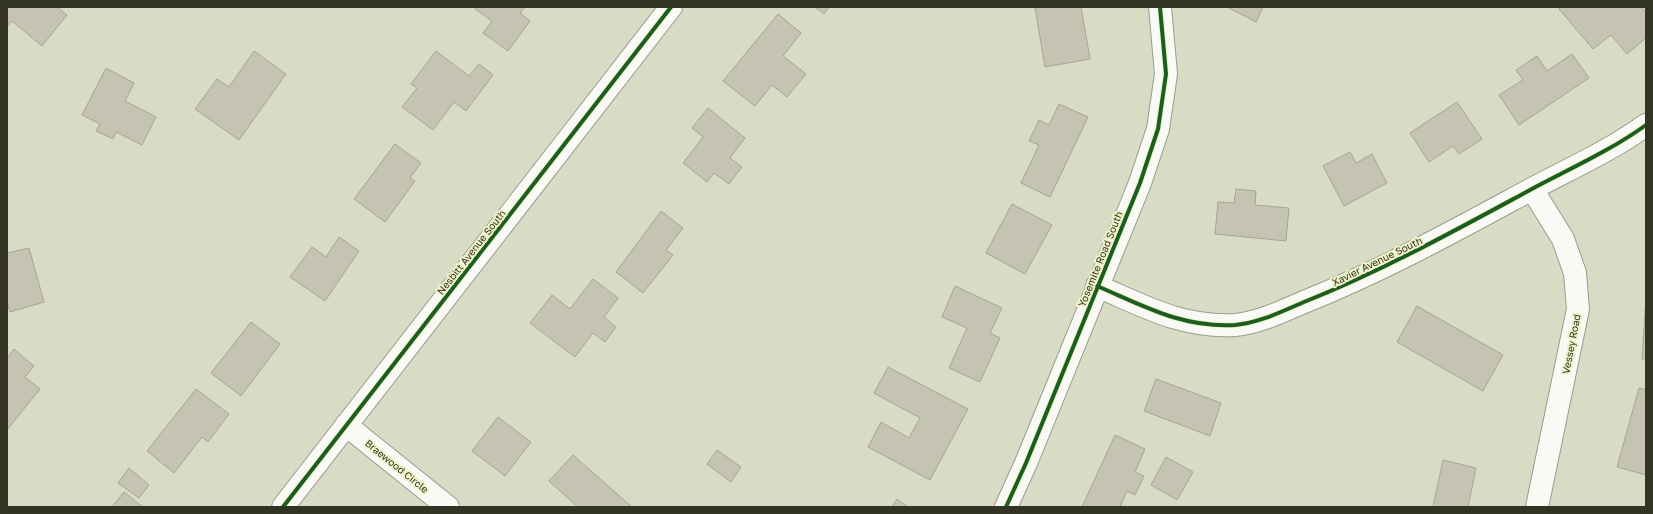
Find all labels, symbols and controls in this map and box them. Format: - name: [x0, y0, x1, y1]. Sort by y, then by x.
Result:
- street label: Nesbitt Avenue South: [434, 207, 508, 297]
- street label: Yosemite Road South: [1075, 209, 1125, 309]
- street label: Xavier Avenue South: [1330, 234, 1424, 288]
- street label: Vessey Road: [1559, 313, 1583, 375]
- street label: Braewood Circle: [363, 437, 431, 495]

